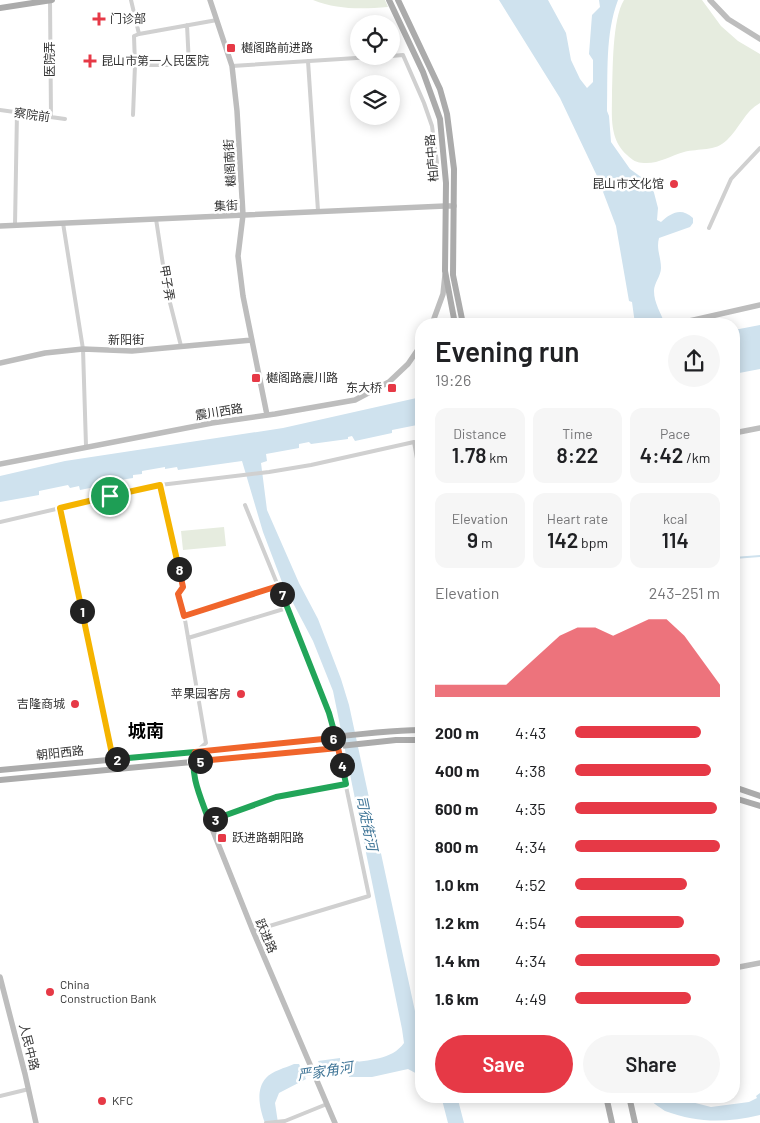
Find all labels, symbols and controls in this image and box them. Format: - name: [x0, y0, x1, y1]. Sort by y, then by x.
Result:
- place label: 门诊部: [110, 11, 146, 25]
- marker: 门诊部: [92, 12, 106, 26]
- map controls: [350, 15, 400, 125]
- button: locate: [350, 15, 400, 65]
- place label: 樾阁路前进路: [241, 40, 313, 54]
- street label: 医院弄: [42, 41, 56, 77]
- marker: 樾阁路前进路: [225, 42, 237, 54]
- place label: 昆山市第一人民医院: [101, 53, 209, 67]
- marker: 昆山市第一人民医院: [83, 54, 97, 68]
- button: layers: [350, 75, 400, 125]
- street label: 察院前: [13, 105, 51, 123]
- street label: 柏庐中路: [422, 134, 440, 183]
- street label: 樾阁南街: [221, 139, 237, 187]
- place label: 昆山市文化馆: [592, 176, 664, 190]
- marker: 昆山市文化馆: [668, 178, 680, 190]
- street label: 集街: [214, 197, 238, 213]
- street label: 甲子弄: [158, 264, 178, 302]
- street label: 新阳街: [108, 332, 144, 346]
- text: Evening run: [435, 334, 580, 368]
- button: share: [668, 335, 720, 387]
- place label: 樾阁路震川路: [266, 370, 338, 384]
- text: 19:26: [435, 370, 471, 389]
- marker: 樾阁路震川路: [250, 372, 262, 384]
- place label: 东大桥: [346, 380, 382, 394]
- marker: 东大桥: [386, 382, 398, 394]
- street label: 震川西路: [194, 400, 244, 422]
- text: Distance: [453, 425, 507, 442]
- text: Time: [562, 425, 593, 442]
- text: Pace: [660, 425, 690, 442]
- text: 1.78: [452, 442, 486, 467]
- text: 8:22: [557, 442, 598, 467]
- text: 4:42: [640, 442, 683, 467]
- text: km: [486, 449, 508, 466]
- text: /km: [683, 449, 710, 466]
- pin: [89, 475, 131, 517]
- icon: arrive: [96, 482, 124, 510]
- text: Elevation: [452, 510, 508, 527]
- text: Heart rate: [547, 510, 608, 527]
- text: kcal: [663, 510, 687, 527]
- text: 9: [467, 527, 478, 552]
- text: 142: [547, 527, 578, 552]
- text: 114: [662, 527, 689, 552]
- text: m: [478, 534, 493, 551]
- text: bpm: [578, 534, 608, 551]
- pin: 8: [166, 556, 192, 582]
- text: 8: [176, 561, 183, 578]
- pin: 7: [270, 582, 294, 606]
- text: Elevation: [435, 583, 499, 602]
- text: 243–251 m: [649, 583, 720, 602]
- text: 7: [279, 586, 286, 603]
- pin: 1: [70, 598, 94, 624]
- text: 1: [80, 603, 85, 620]
- place label: 苹果园客房: [171, 686, 231, 700]
- marker: 苹果园客房: [235, 688, 247, 700]
- place label: 吉隆商城: [17, 696, 65, 710]
- marker: 吉隆商城: [69, 698, 81, 710]
- district label: 城南: [128, 719, 164, 741]
- text: 200 m: [435, 723, 479, 742]
- text: 4:43: [515, 723, 546, 742]
- pin: 6: [320, 726, 346, 750]
- text: 6: [330, 730, 337, 747]
- street label: 朝阳西路: [35, 743, 85, 761]
- pin: 2: [104, 746, 130, 772]
- pin: 5: [188, 748, 212, 774]
- text: 2: [114, 751, 121, 768]
- pin: 4: [330, 752, 354, 778]
- text: 5: [197, 753, 204, 770]
- text: 4: [338, 757, 347, 774]
- text: 400 m: [435, 761, 479, 780]
- text: 4:38: [515, 761, 546, 780]
- water label: 司徒街河: [353, 794, 382, 855]
- text: 600 m: [435, 799, 478, 818]
- text: 4:35: [515, 799, 546, 818]
- pin: 3: [202, 806, 228, 832]
- text: 3: [212, 811, 219, 828]
- place label: 跃进路朝阳路: [232, 830, 304, 844]
- marker: 跃进路朝阳路: [216, 832, 228, 844]
- text: 800 m: [435, 837, 478, 856]
- text: 4:34: [515, 837, 546, 856]
- text: 1.0 km: [435, 875, 479, 894]
- text: 4:52: [515, 875, 546, 894]
- text: 1.2 km: [435, 913, 479, 932]
- text: 4:54: [515, 913, 546, 932]
- street label: 跃进路: [253, 916, 280, 955]
- text: 1.4 km: [435, 951, 480, 970]
- text: 4:34: [515, 951, 546, 970]
- place label: China Construction Bank: [60, 977, 156, 1005]
- marker: China Construction Bank: [44, 986, 56, 998]
- text: 1.6 km: [435, 989, 479, 1008]
- text: 4:49: [515, 989, 546, 1008]
- street label: 人民中路: [17, 1022, 43, 1072]
- button: Save: [435, 1035, 573, 1093]
- button: Share: [583, 1035, 720, 1093]
- water label: 严家角河: [296, 1057, 357, 1083]
- place label: KFC: [112, 1093, 133, 1107]
- marker: KFC: [96, 1095, 108, 1107]

